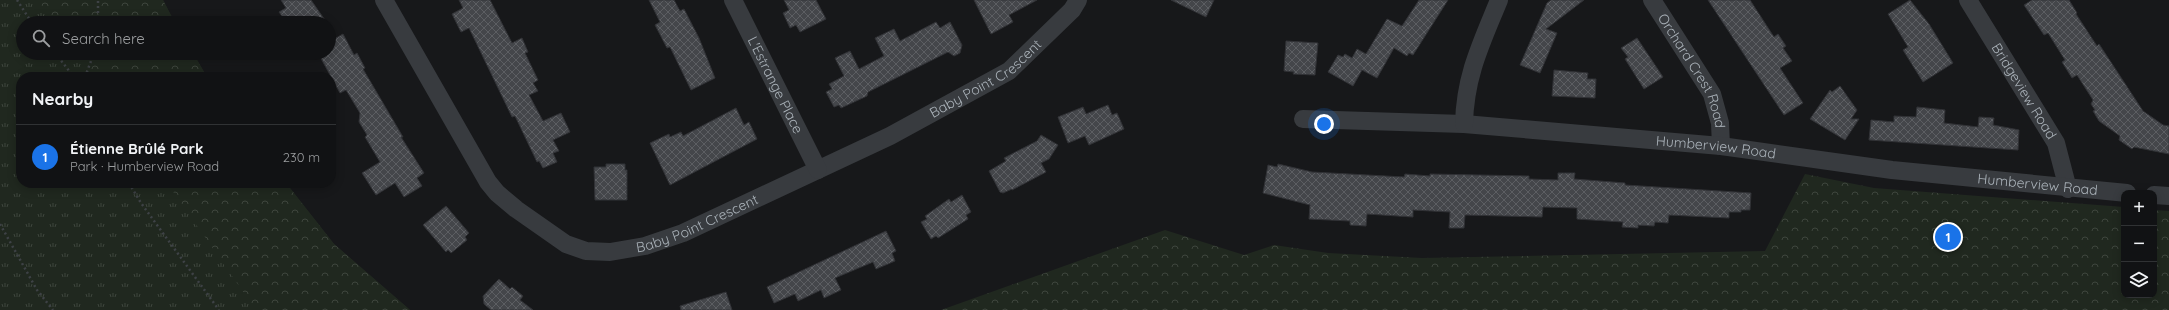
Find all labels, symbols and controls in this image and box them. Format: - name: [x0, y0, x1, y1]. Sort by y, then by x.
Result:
- street label: Orchard Crest Road: [1654, 10, 1729, 128]
- search box: [16, 16, 336, 60]
- icon: search: [30, 27, 52, 49]
- text: Search here: [62, 29, 145, 48]
- street label: L'Estrange Place: [744, 33, 807, 137]
- street label: Baby Point Crescent: [926, 35, 1045, 122]
- street label: Bridgeview Road: [1988, 40, 2061, 143]
- text: Nearby: [32, 88, 93, 109]
- your location: [1314, 114, 1334, 134]
- street label: Humberview Road: [1655, 131, 1777, 163]
- text: Étienne Brûlé Park: [70, 139, 204, 158]
- text: 1: [42, 149, 48, 165]
- text: 230 m: [283, 149, 320, 165]
- text: Park · Humberview Road: [70, 158, 219, 174]
- street label: Humberview Road: [1977, 169, 2099, 199]
- street label: Baby Point Crescent: [635, 190, 761, 256]
- map controls: [2121, 190, 2157, 298]
- button: +: [2121, 190, 2157, 226]
- pin: 1: [1935, 222, 1961, 252]
- button: −: [2121, 226, 2157, 262]
- button: layers: [2121, 262, 2157, 298]

